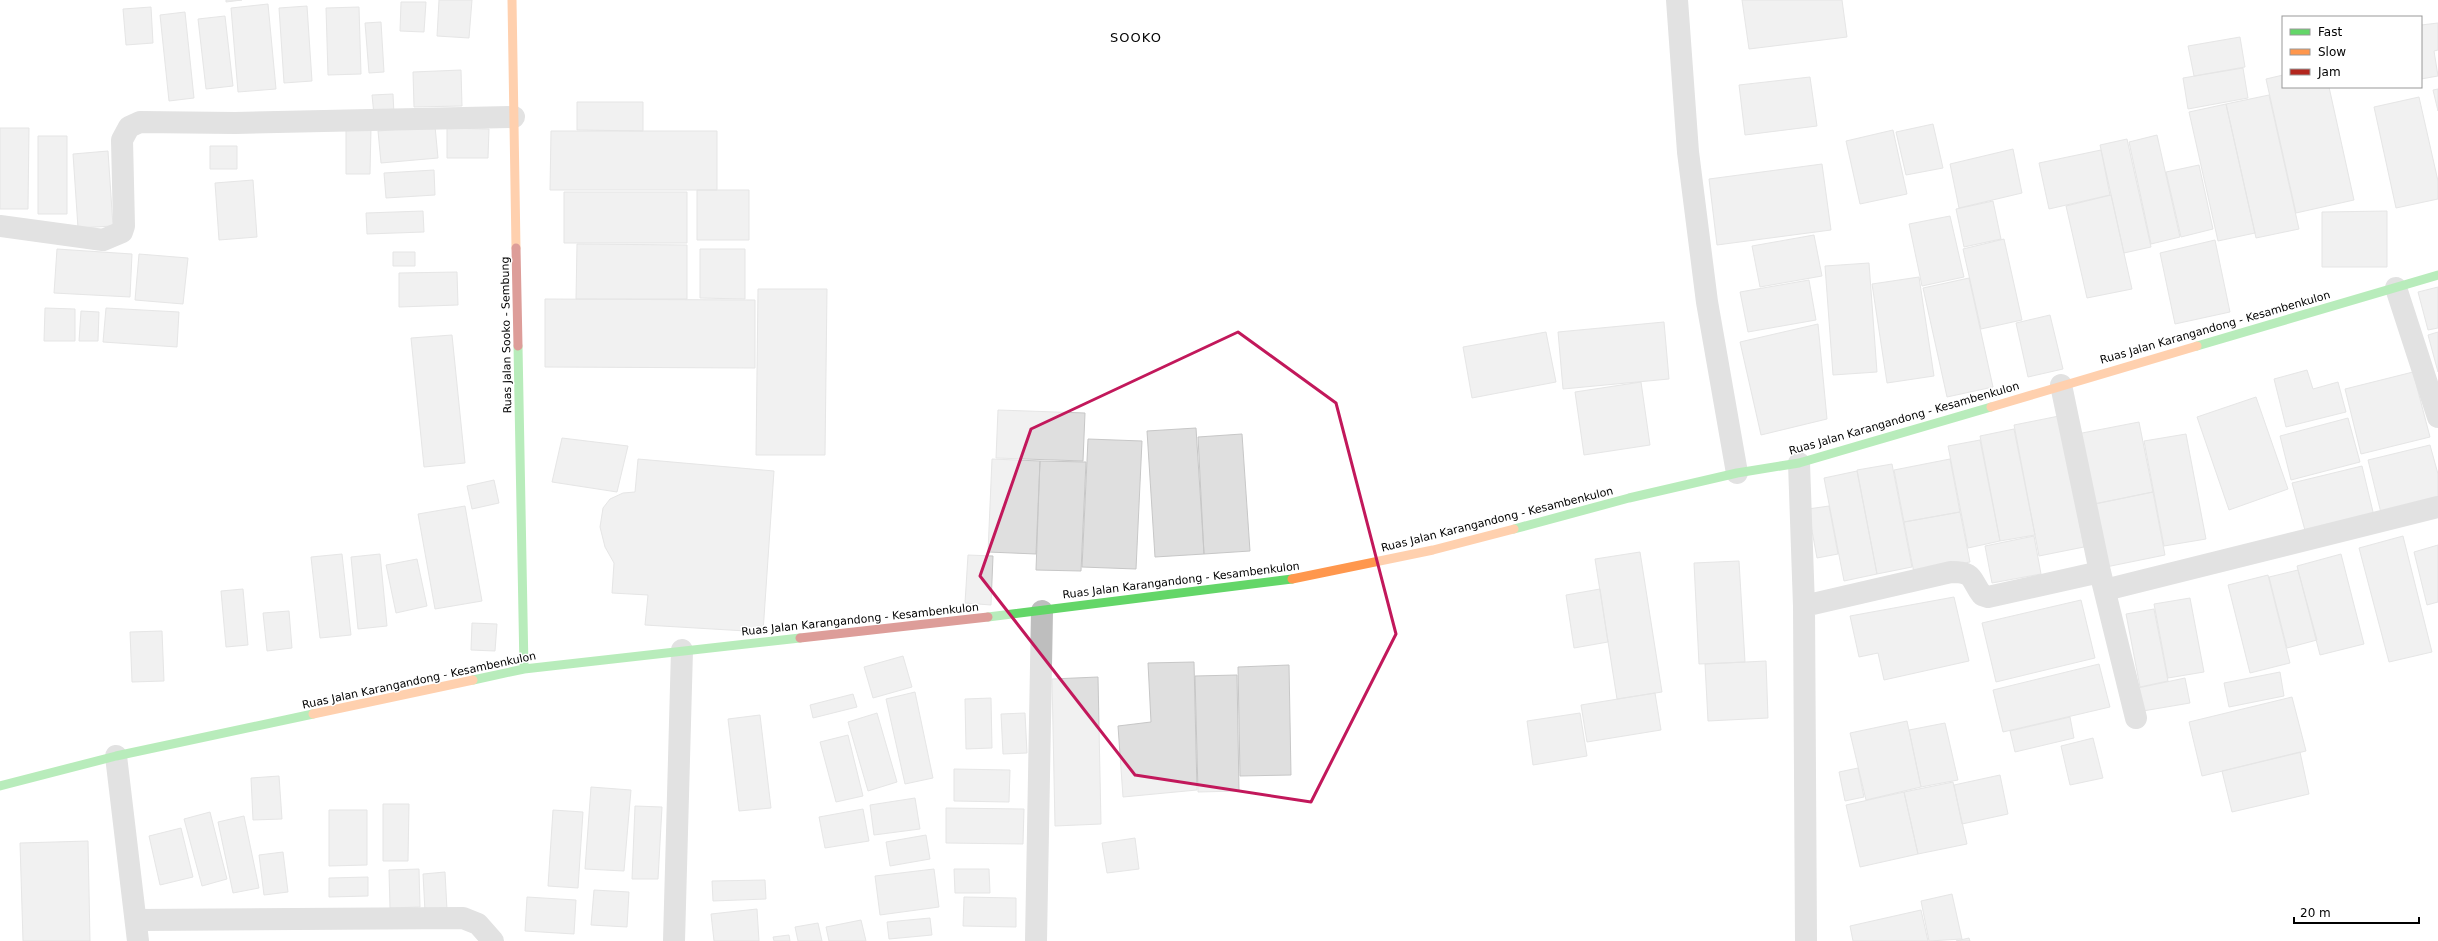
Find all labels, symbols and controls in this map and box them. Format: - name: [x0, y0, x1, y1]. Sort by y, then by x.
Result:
- legend: [2282, 16, 2422, 88]
- text: Fast: [2318, 25, 2342, 39]
- district label: SOOKO: [1110, 30, 1162, 45]
- text: Slow: [2318, 45, 2346, 59]
- text: Jam: [2317, 65, 2341, 79]
- street label: Ruas Jalan Sooko - Sembung: [499, 256, 514, 414]
- street label: Ruas Jalan Karangandong - Kesambenkulon: [2099, 288, 2332, 367]
- street label: Ruas Jalan Karangandong - Kesambenkulon: [1788, 379, 2021, 458]
- street label: Ruas Jalan Karangandong - Kesambenkulon: [1380, 484, 1615, 555]
- street label: Ruas Jalan Karangandong - Kesambenkulon: [1062, 559, 1300, 601]
- street label: Ruas Jalan Karangandong - Kesambenkulon: [741, 601, 979, 638]
- street label: Ruas Jalan Karangandong - Kesambenkulon: [301, 649, 537, 712]
- scale bar: [2294, 899, 2419, 925]
- text: 20 m: [2300, 906, 2331, 920]

